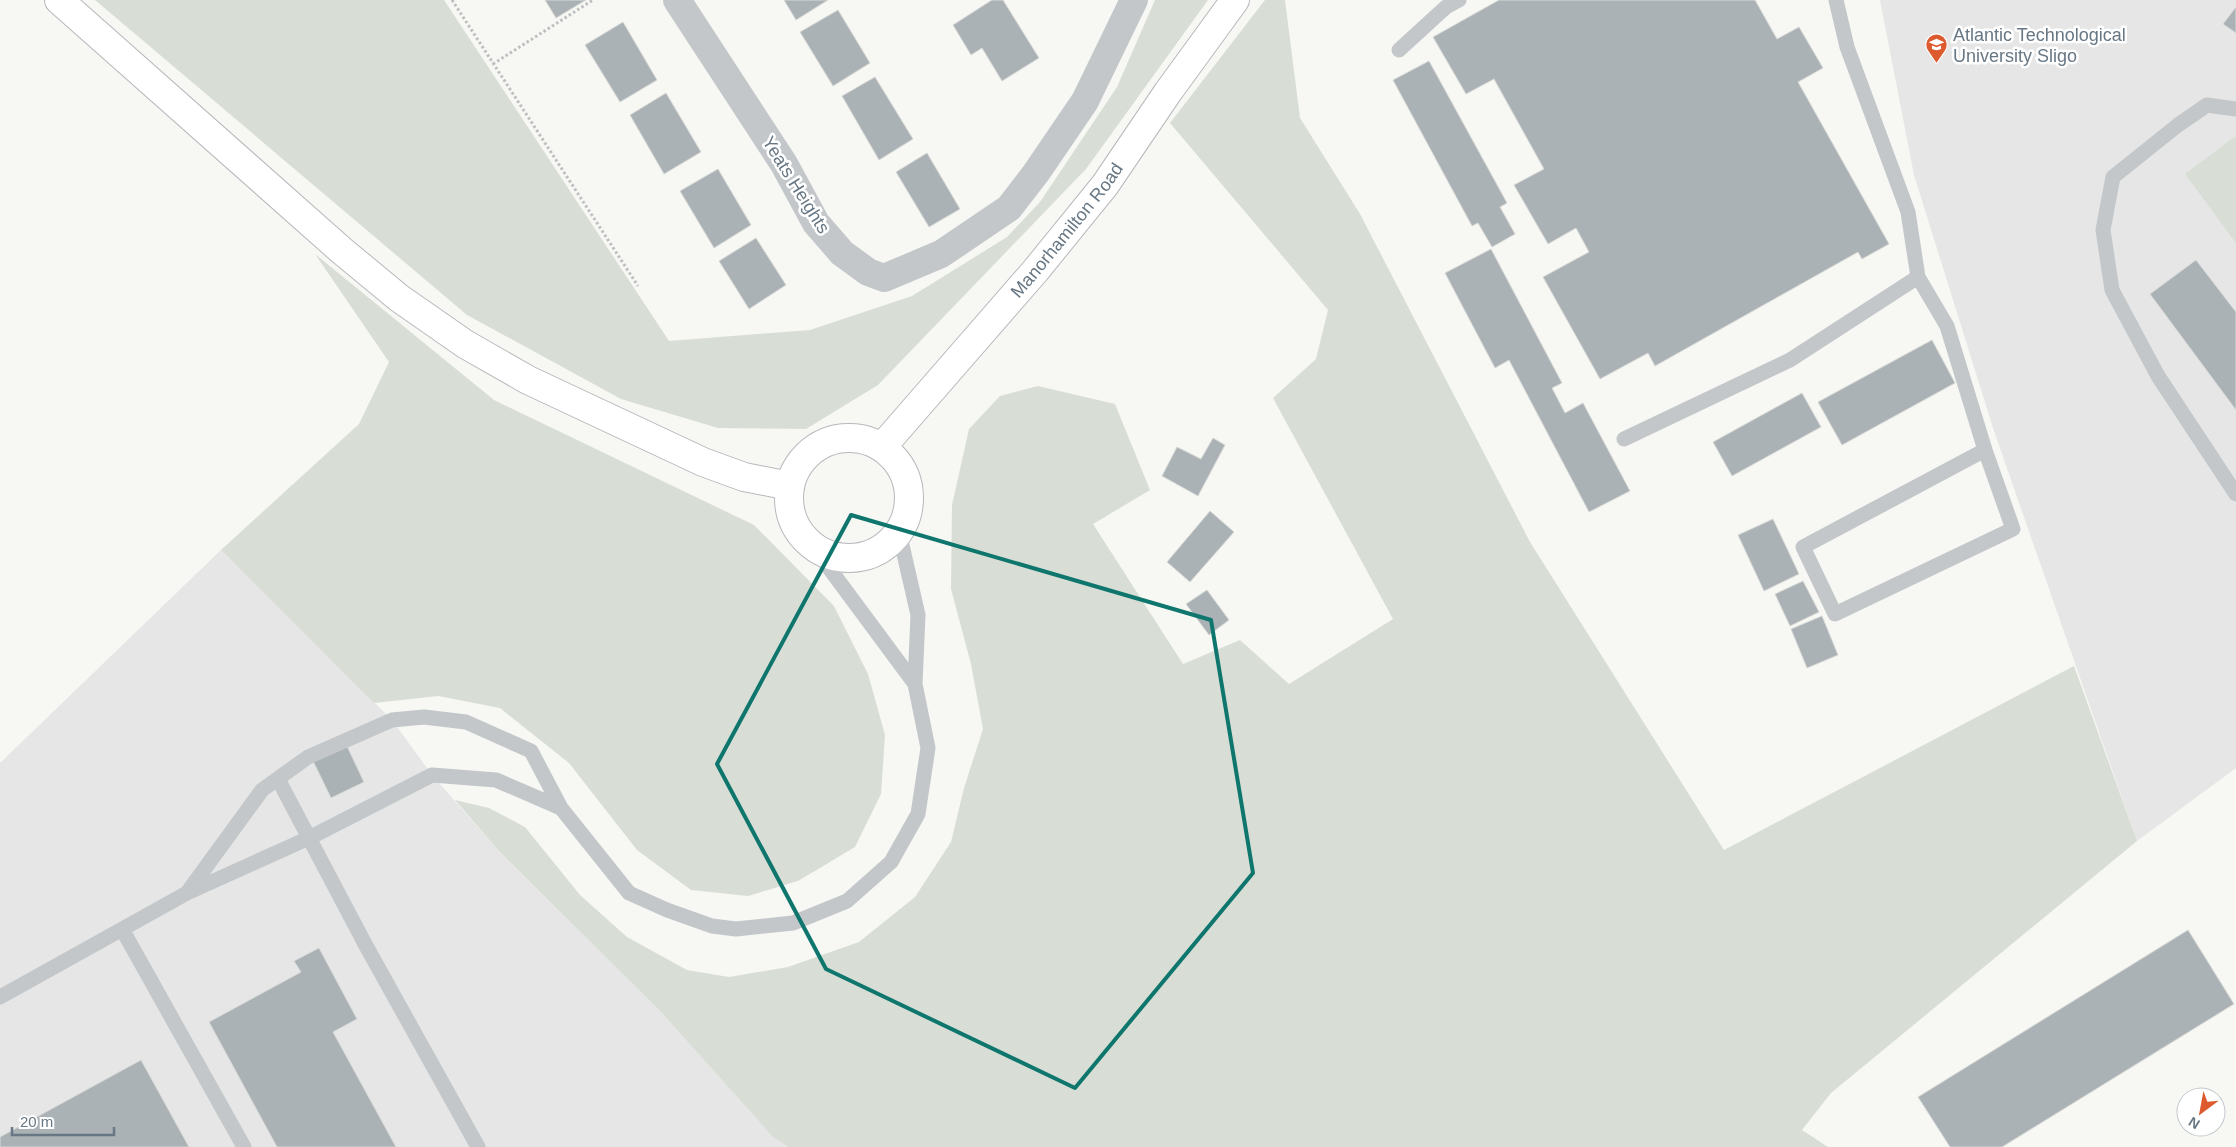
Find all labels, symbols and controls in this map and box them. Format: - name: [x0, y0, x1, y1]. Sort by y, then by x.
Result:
- place label: Atlantic Technological University Sligo: [1953, 25, 2126, 66]
- school or university icon: Atlantic Technological University Sligo: [1925, 33, 1949, 64]
- street label: Yeats Heights: [758, 133, 834, 237]
- street label: Manorhamilton Road: [1007, 159, 1127, 302]
- north arrow: [2176, 1087, 2226, 1137]
- scale bar: [12, 1104, 115, 1136]
- text: 20 m: [20, 1113, 53, 1130]
- text: N: [2186, 1114, 2203, 1132]

